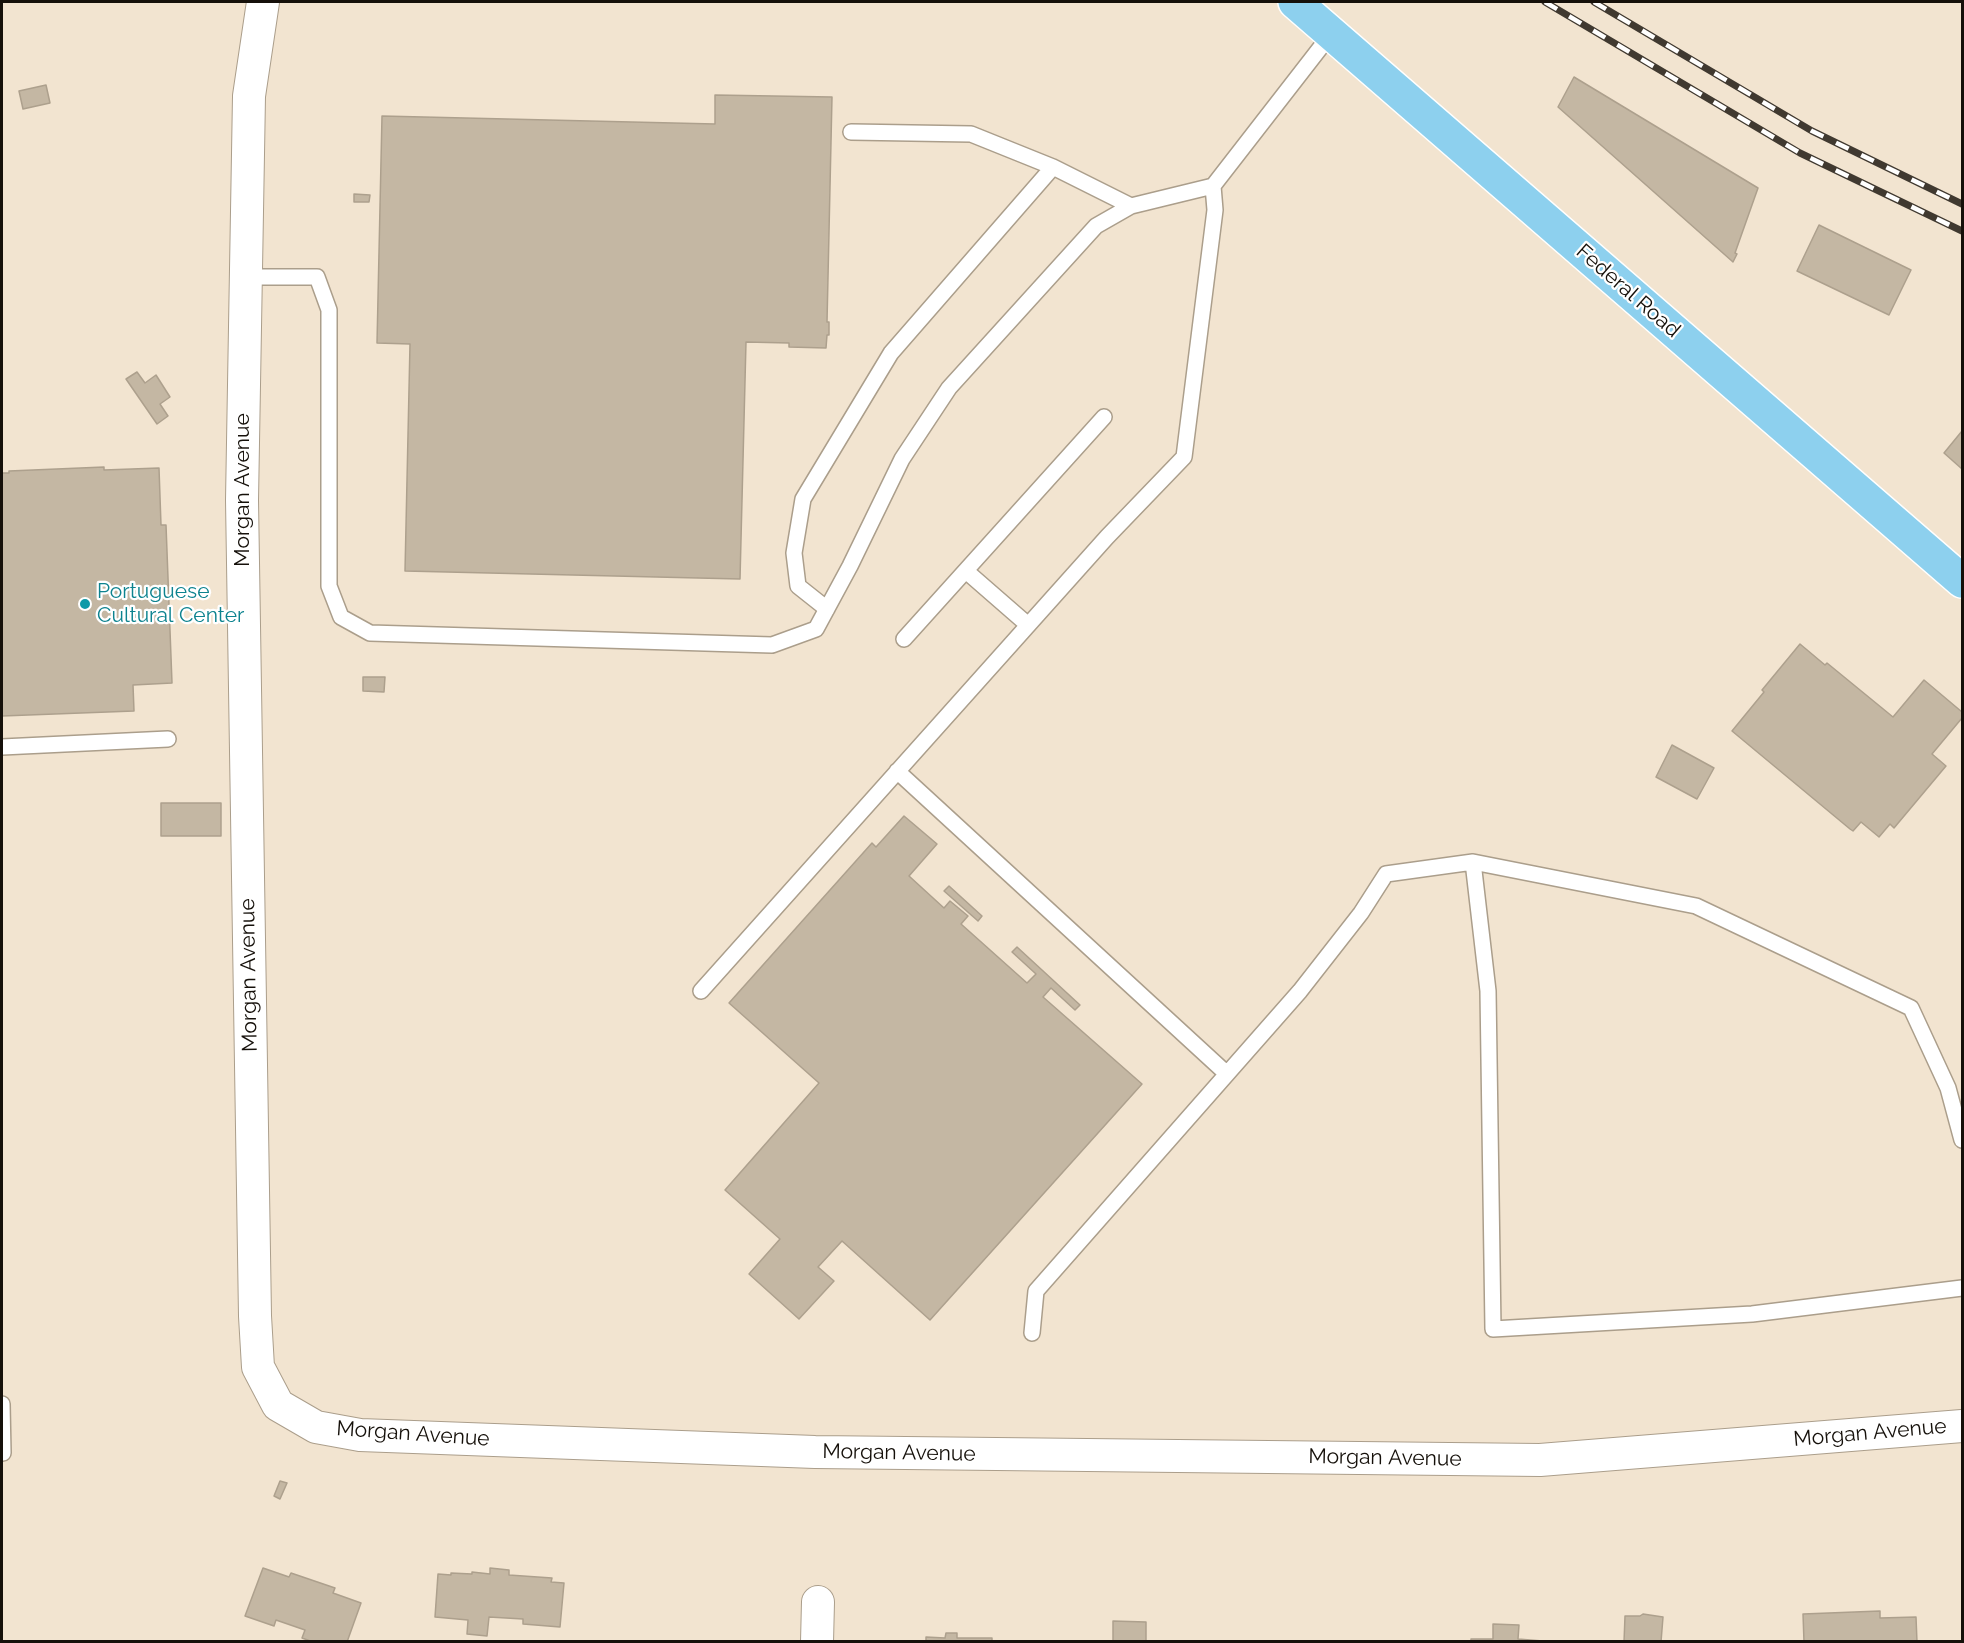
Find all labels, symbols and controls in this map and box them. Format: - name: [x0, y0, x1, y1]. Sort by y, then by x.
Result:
- street label: Federal Road: [1571, 239, 1685, 343]
- street label: Morgan Avenue: [230, 413, 256, 567]
- place label: Portuguese Cultural Center: [97, 579, 244, 629]
- marker: Portuguese Cultural Center: [78, 597, 92, 611]
- street label: Morgan Avenue: [235, 898, 263, 1052]
- street label: Morgan Avenue: [1792, 1414, 1948, 1452]
- street label: Morgan Avenue: [336, 1416, 490, 1452]
- street label: Morgan Avenue: [822, 1439, 976, 1467]
- street label: Morgan Avenue: [1308, 1444, 1462, 1472]

